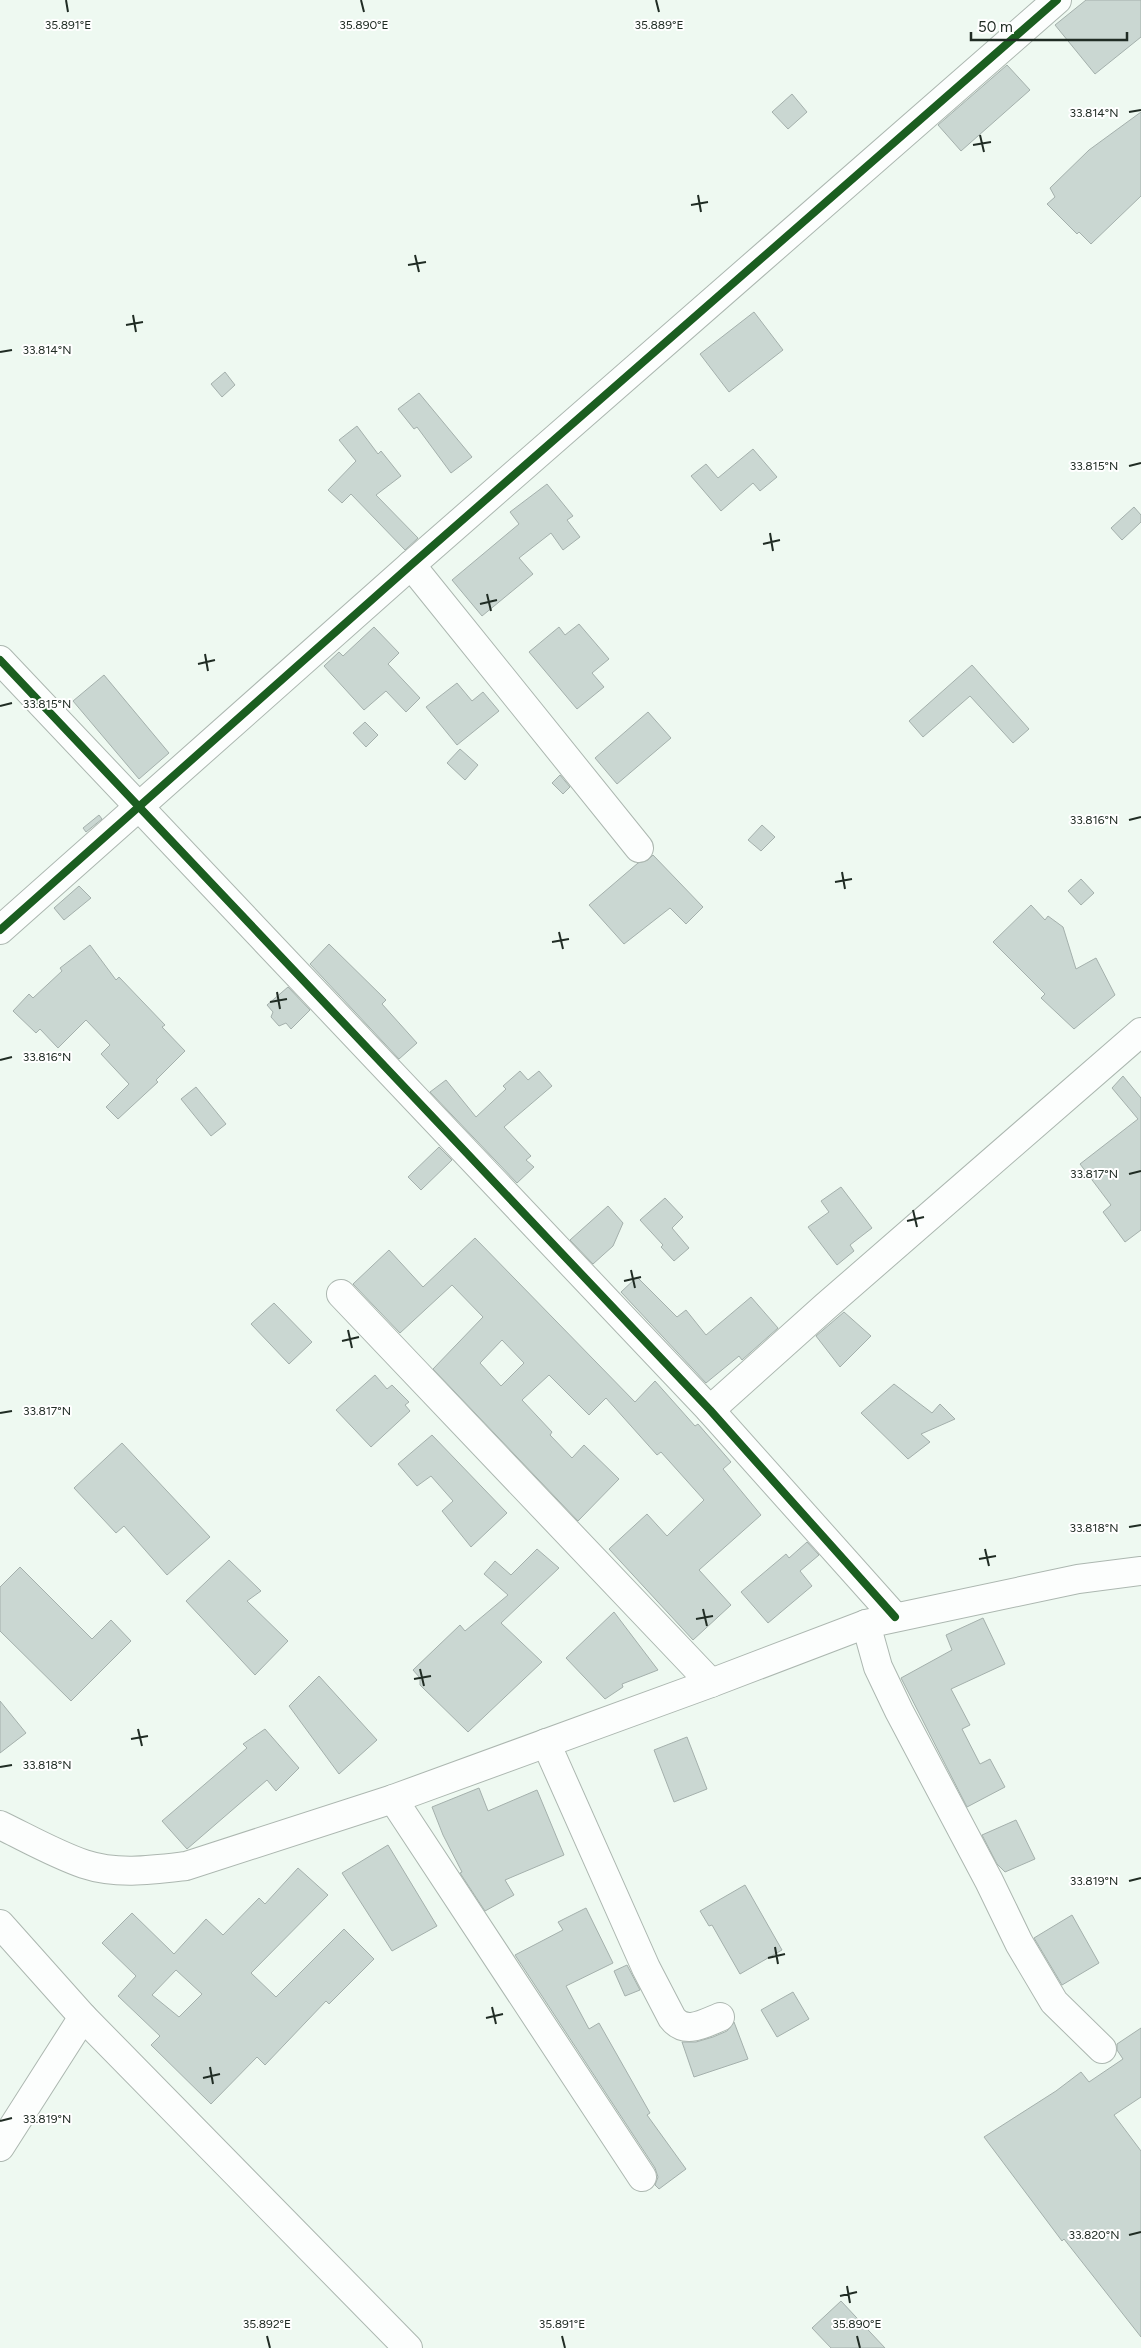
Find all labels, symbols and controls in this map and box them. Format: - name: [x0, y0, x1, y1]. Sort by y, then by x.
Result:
- scale bar: [971, 10, 1127, 42]
- text: 35.891°E: [45, 18, 91, 32]
- text: 35.890°E: [339, 18, 389, 32]
- text: 35.889°E: [635, 18, 683, 32]
- text: 50 m: [978, 18, 1013, 36]
- text: 33.814°N: [1069, 106, 1119, 120]
- text: 33.814°N: [22, 343, 72, 357]
- text: 33.815°N: [1070, 459, 1118, 473]
- text: 33.815°N: [23, 697, 71, 711]
- text: 33.816°N: [1070, 813, 1118, 827]
- text: 33.816°N: [23, 1050, 71, 1064]
- text: 33.817°N: [1070, 1167, 1118, 1181]
- text: 33.817°N: [23, 1404, 71, 1418]
- text: 33.818°N: [1070, 1521, 1118, 1535]
- text: 33.818°N: [23, 1758, 71, 1772]
- text: 33.819°N: [1070, 1874, 1118, 1888]
- text: 33.819°N: [23, 2112, 71, 2126]
- text: 33.820°N: [1068, 2228, 1120, 2242]
- text: 35.892°E: [243, 2317, 291, 2331]
- text: 35.891°E: [539, 2317, 585, 2331]
- text: 35.890°E: [832, 2317, 882, 2331]

